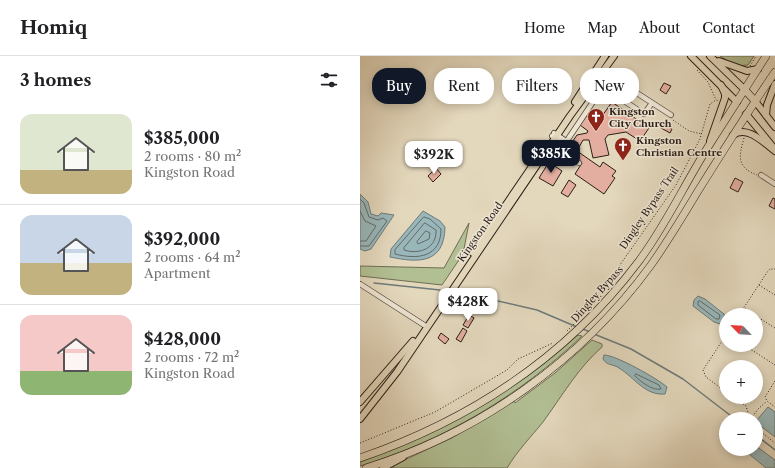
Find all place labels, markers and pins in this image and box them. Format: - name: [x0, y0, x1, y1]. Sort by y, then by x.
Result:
- place label: Kingston City Church: [609, 105, 672, 130]
- church icon: Kingston City Church: [586, 107, 606, 132]
- place label: Kingston Christian Centre: [636, 134, 722, 159]
- church icon: Kingston Christian Centre: [613, 136, 633, 161]
- pin: $385K: [523, 140, 579, 174]
- pin: $392K: [406, 141, 462, 175]
- pin: $428K: [440, 288, 496, 322]

